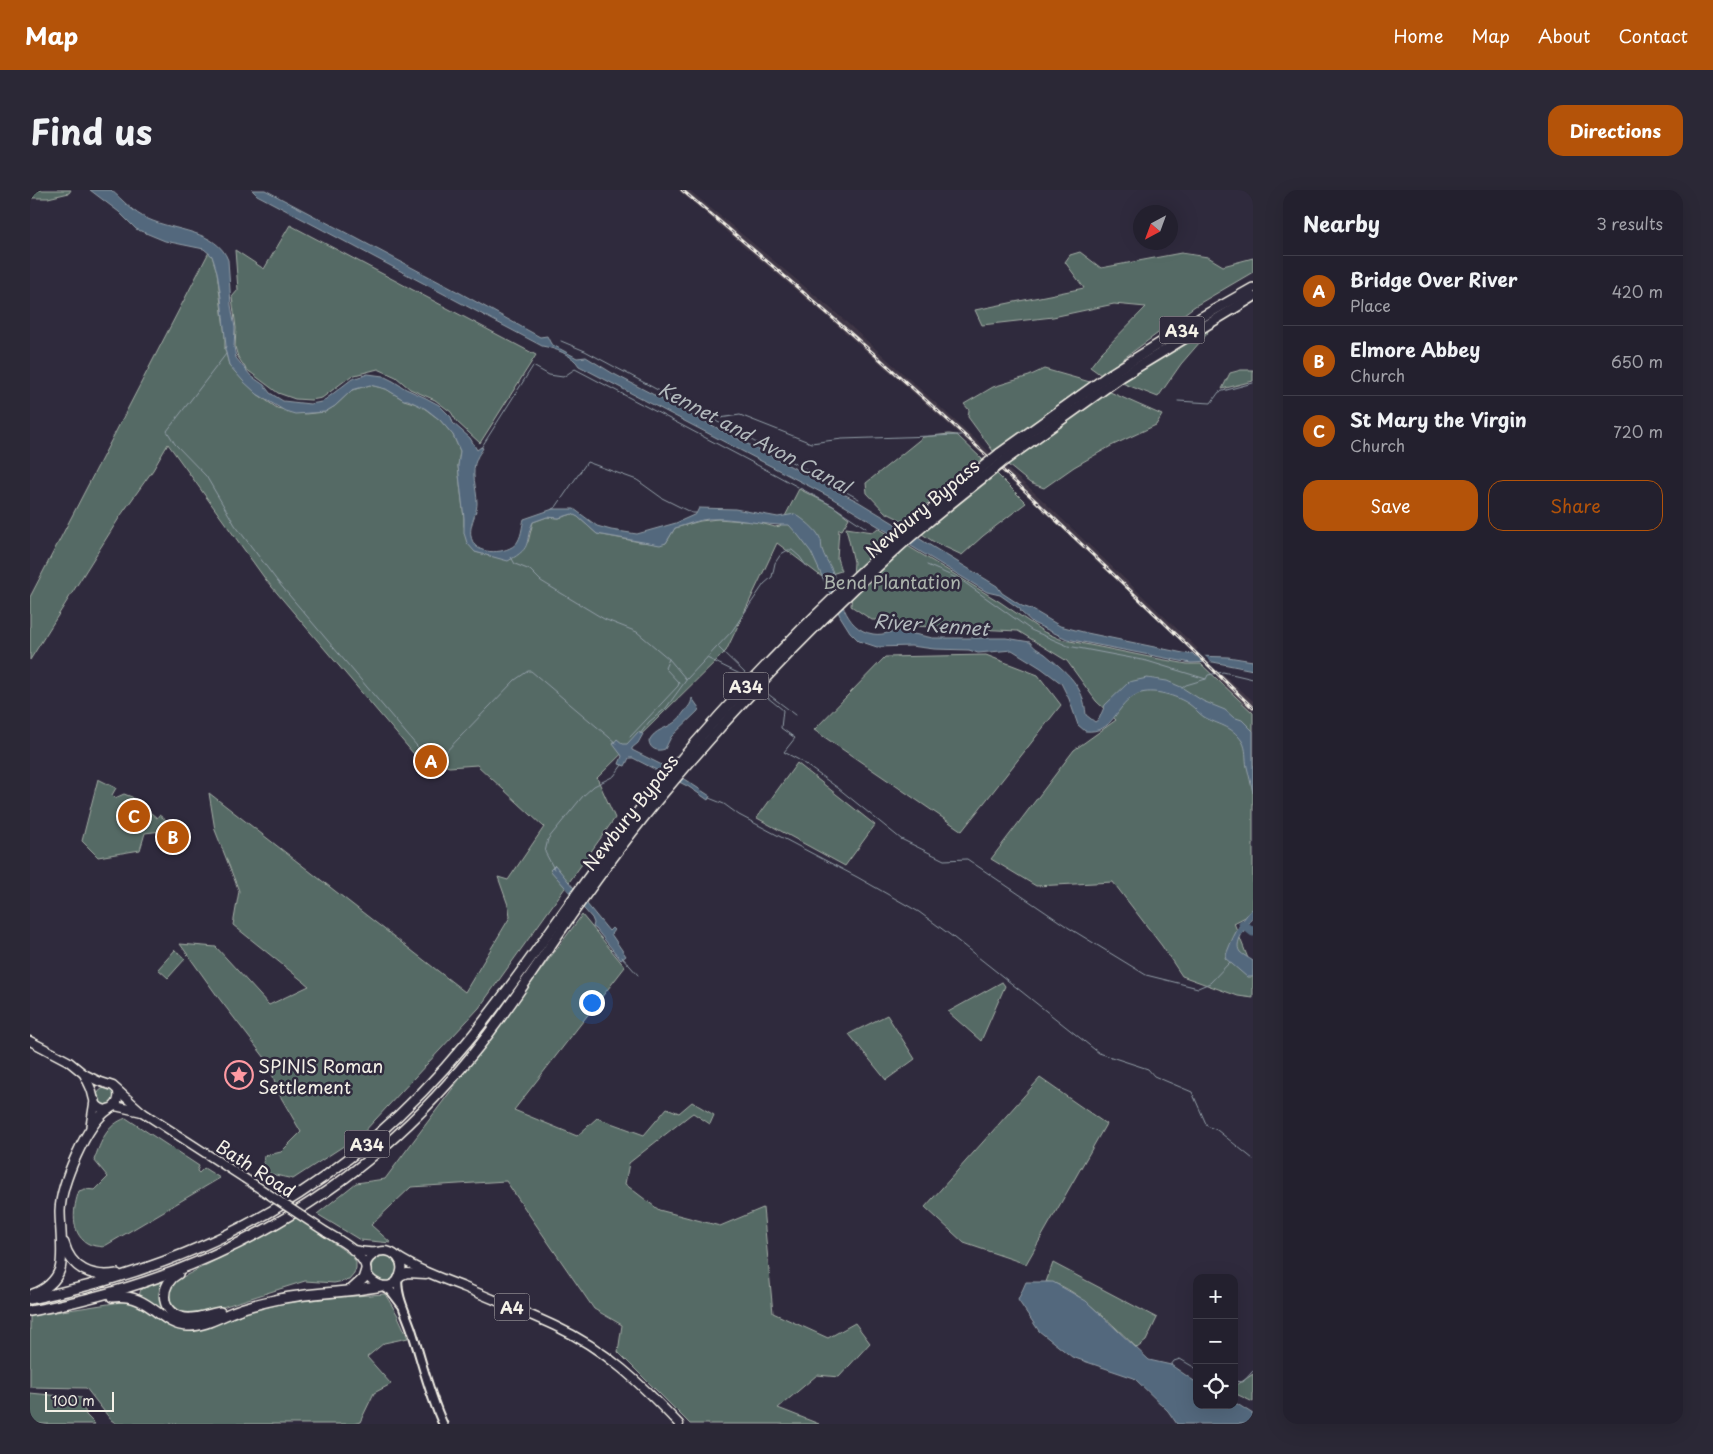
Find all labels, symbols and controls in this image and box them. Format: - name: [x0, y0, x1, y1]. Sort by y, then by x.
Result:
- text: Map: [25, 17, 78, 53]
- text: Home: [1393, 22, 1443, 49]
- text: Map: [1471, 22, 1510, 49]
- text: About: [1538, 22, 1590, 49]
- text: Contact: [1618, 22, 1688, 49]
- text: Find us: [30, 104, 152, 157]
- button: Directions: [1548, 105, 1683, 156]
- north arrow: [1133, 205, 1178, 250]
- text: Nearby: [1303, 207, 1380, 239]
- text: 3 results: [1596, 211, 1663, 235]
- text: Bridge Over River: [1350, 265, 1518, 293]
- text: A: [1313, 279, 1325, 303]
- text: 420 m: [1612, 279, 1663, 303]
- text: Place: [1350, 293, 1391, 317]
- road number: A34: [1160, 316, 1204, 344]
- text: Elmore Abbey: [1350, 335, 1480, 363]
- text: B: [1314, 349, 1324, 373]
- text: 650 m: [1611, 349, 1663, 373]
- text: Church: [1350, 363, 1405, 387]
- water label: Kennet and Avon Canal: [654, 374, 858, 501]
- text: St Mary the Virgin: [1350, 405, 1527, 433]
- text: C: [1313, 419, 1325, 443]
- text: 720 m: [1613, 419, 1663, 443]
- text: Church: [1350, 433, 1405, 457]
- street label: Newbury Bypass: [859, 452, 985, 564]
- button: Save: [1303, 480, 1478, 531]
- button: Share: [1488, 480, 1663, 531]
- park label: Bend Plantation: [823, 568, 961, 595]
- water label: River Kennet: [872, 606, 992, 642]
- road number: A34: [724, 672, 768, 700]
- pin: A: [415, 742, 447, 780]
- street label: Newbury Bypass: [576, 748, 684, 876]
- pin: C: [118, 797, 150, 835]
- pin: B: [157, 818, 189, 856]
- your location: [579, 990, 605, 1016]
- place label: SPINIS Roman Settlement: [258, 1052, 383, 1100]
- place icon: SPINIS Roman Settlement: [224, 1060, 254, 1090]
- road number: A34: [344, 1131, 390, 1158]
- street label: Bath Road: [211, 1132, 301, 1204]
- map controls: [1193, 1274, 1238, 1409]
- button: +: [1193, 1274, 1238, 1319]
- road number: A4: [494, 1294, 530, 1320]
- button: −: [1193, 1319, 1238, 1364]
- button: locate: [1193, 1364, 1238, 1409]
- scale bar: [45, 1389, 114, 1412]
- text: 100 m: [52, 1390, 95, 1411]

